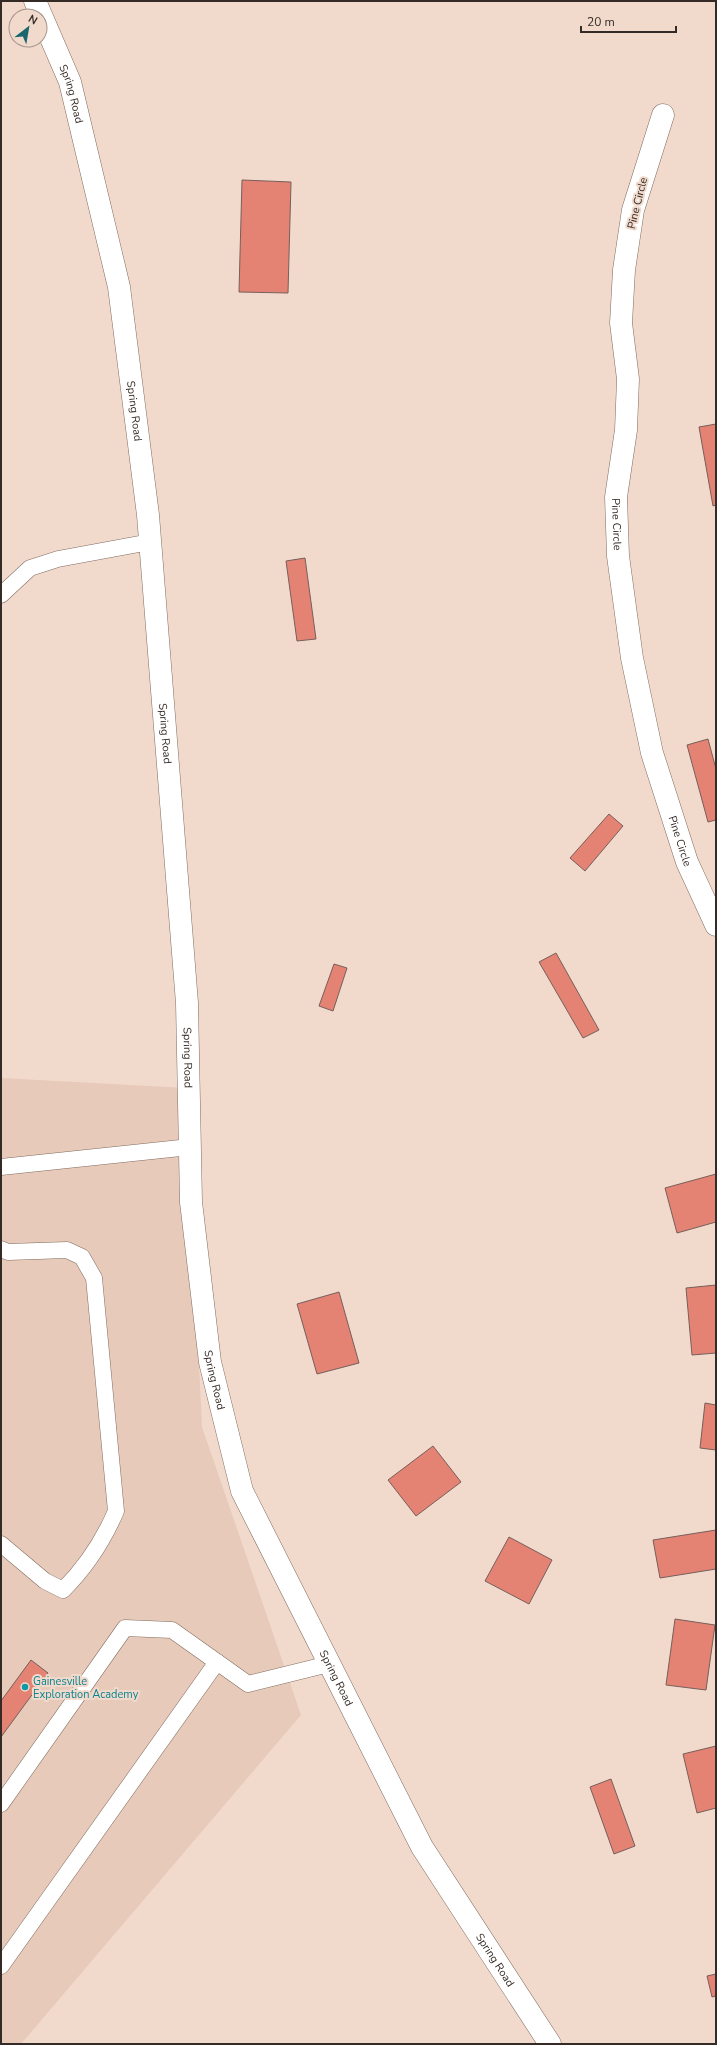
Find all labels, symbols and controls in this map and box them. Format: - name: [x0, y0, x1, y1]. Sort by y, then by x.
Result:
- north arrow: [8, 8, 48, 48]
- scale bar: [581, 8, 676, 34]
- text: N: [26, 11, 40, 28]
- text: 20 m: [587, 14, 615, 30]
- street label: Spring Road: [55, 62, 87, 125]
- street label: Pine Circle: [624, 176, 651, 230]
- street label: Spring Road: [123, 380, 146, 442]
- street label: Pine Circle: [608, 498, 625, 551]
- street label: Spring Road: [155, 703, 175, 764]
- street label: Pine Circle: [665, 814, 695, 869]
- street label: Spring Road: [179, 1027, 196, 1088]
- street label: Spring Road: [201, 1349, 229, 1411]
- street label: Spring Road: [316, 1648, 357, 1709]
- place label: Gainesville Exploration Academy: [33, 1674, 139, 1702]
- marker: Gainesville Exploration Academy: [20, 1682, 30, 1692]
- street label: Spring Road: [472, 1931, 518, 1990]

